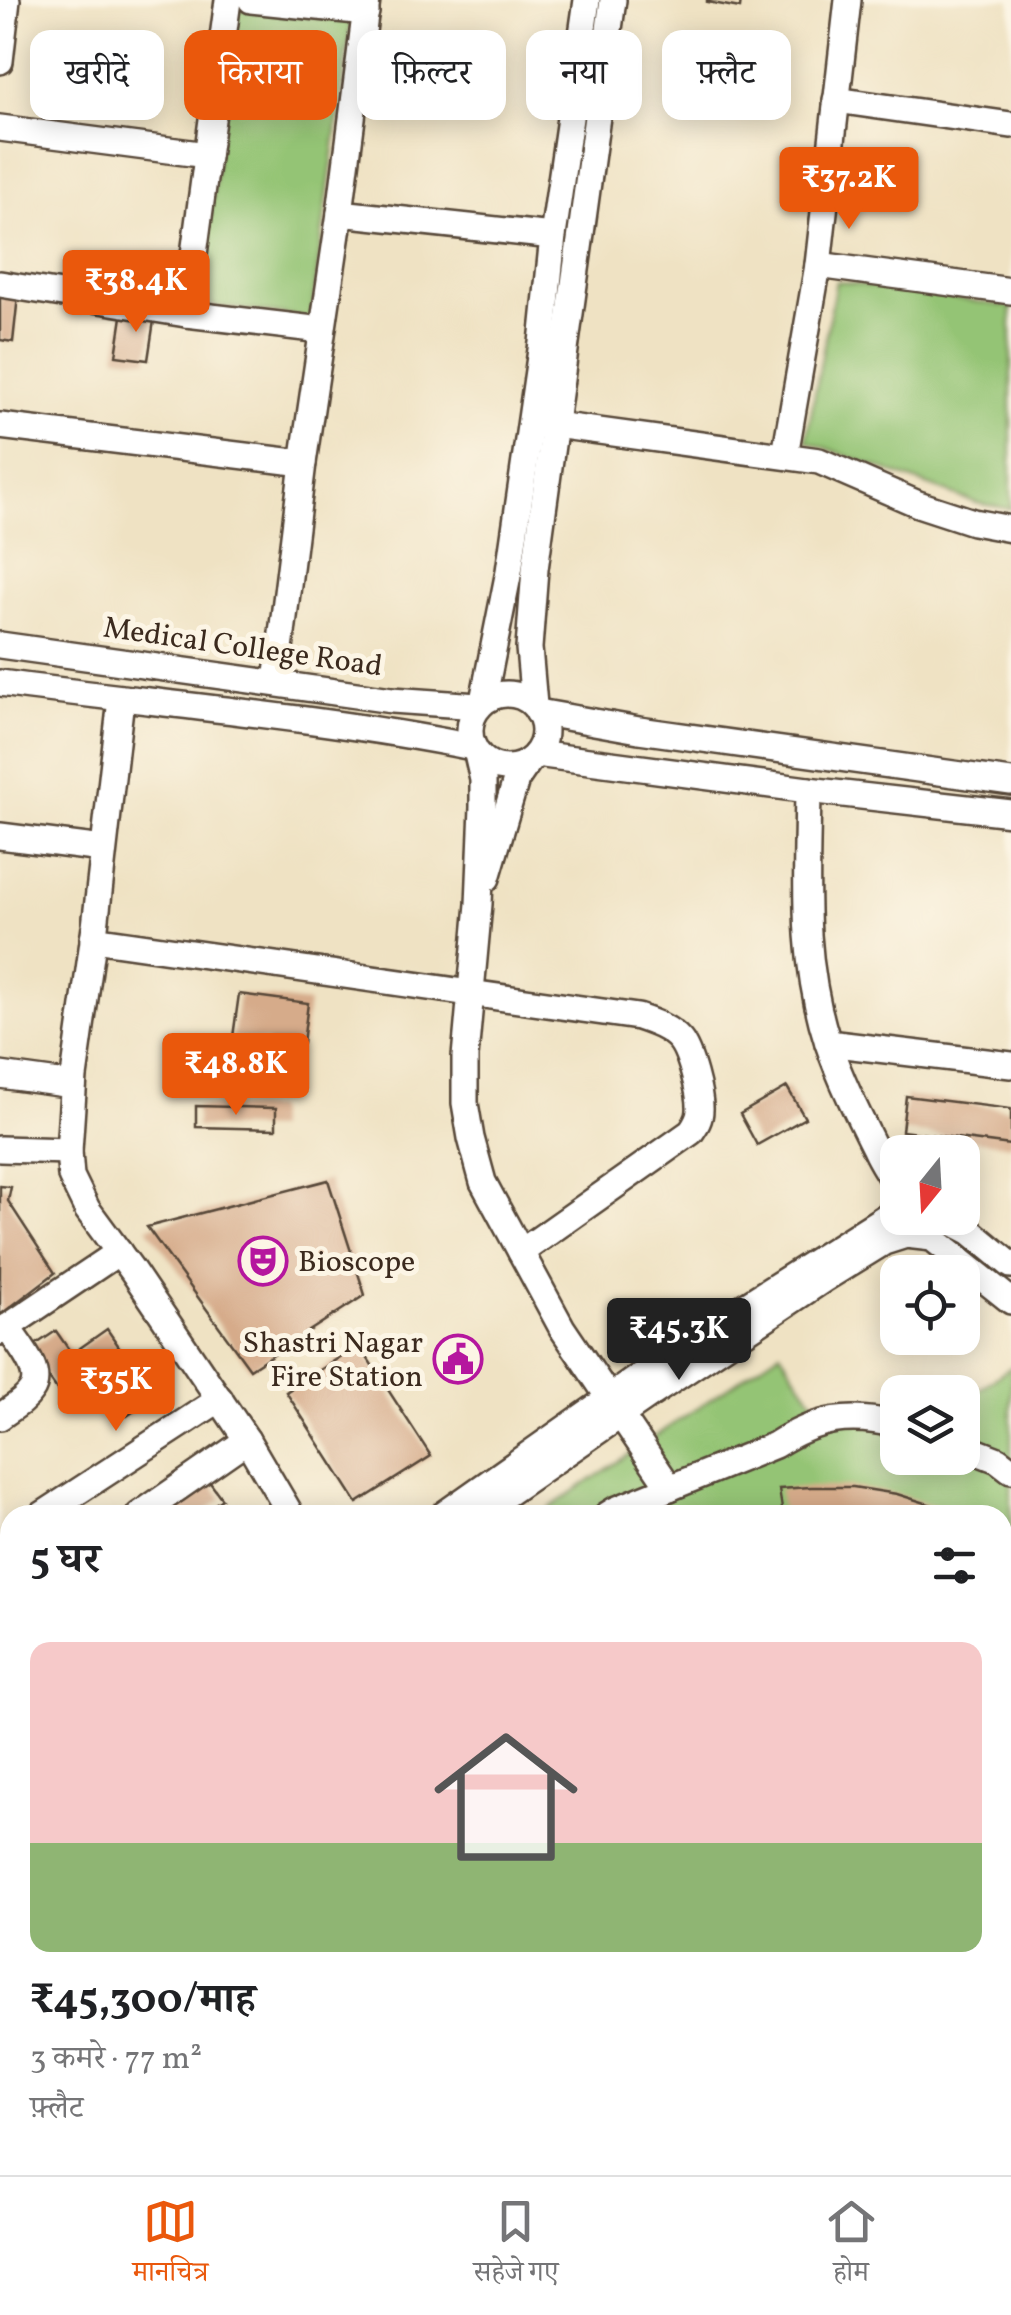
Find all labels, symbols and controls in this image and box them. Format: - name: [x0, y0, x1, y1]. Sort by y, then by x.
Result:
- chip: खरीदें: [30, 30, 164, 120]
- chip: किराया: [184, 30, 337, 120]
- chip: फ़िल्टर: [357, 30, 506, 120]
- chip: नया: [526, 30, 642, 120]
- chip: फ़्लैट: [662, 30, 791, 120]
- pin: ₹37.2K: [768, 147, 930, 232]
- text: ₹37.2K: [801, 157, 897, 201]
- pin: ₹38.4K: [55, 250, 217, 335]
- text: ₹38.4K: [85, 260, 187, 304]
- street label: Medical College Road: [100, 608, 385, 688]
- pin: ₹48.8K: [155, 1033, 317, 1118]
- text: ₹48.8K: [184, 1043, 288, 1087]
- north arrow: [880, 1135, 980, 1235]
- map controls: [880, 1135, 980, 1475]
- theatre icon: Bioscope: [237, 1235, 289, 1287]
- place label: Bioscope: [298, 1242, 415, 1284]
- button: locate: [880, 1255, 980, 1355]
- pin: ₹45.3K: [598, 1298, 760, 1383]
- text: ₹45.3K: [629, 1308, 729, 1352]
- place label: Shastri Nagar Fire Station: [243, 1323, 423, 1399]
- public building icon: Shastri Nagar Fire Station: [432, 1333, 484, 1385]
- pin: ₹35K: [57, 1349, 175, 1434]
- text: ₹35K: [80, 1359, 152, 1403]
- button: layers: [880, 1375, 980, 1475]
- text: 5 घर: [30, 1532, 100, 1591]
- icon: filters: [927, 1538, 982, 1593]
- icon: home: [416, 1707, 596, 1887]
- text: ₹45,300/माह: [30, 1972, 256, 2031]
- text: 3 कमरे · 77 m²: [30, 2038, 202, 2082]
- text: फ़्लैट: [30, 2088, 83, 2132]
- tab: मानचित्र: [132, 2194, 208, 2299]
- tab: सहेजे गए: [473, 2194, 559, 2299]
- tab: होम: [824, 2194, 879, 2299]

